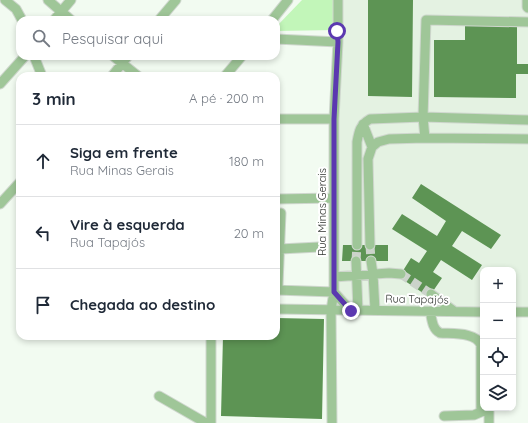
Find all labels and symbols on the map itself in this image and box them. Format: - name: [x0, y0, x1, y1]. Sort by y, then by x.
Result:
- route start: [328, 22, 346, 40]
- street label: Rua Minas Gerais: [315, 168, 329, 256]
- street label: Rua Tapajós: [385, 291, 449, 307]
- route end: [342, 302, 360, 320]

